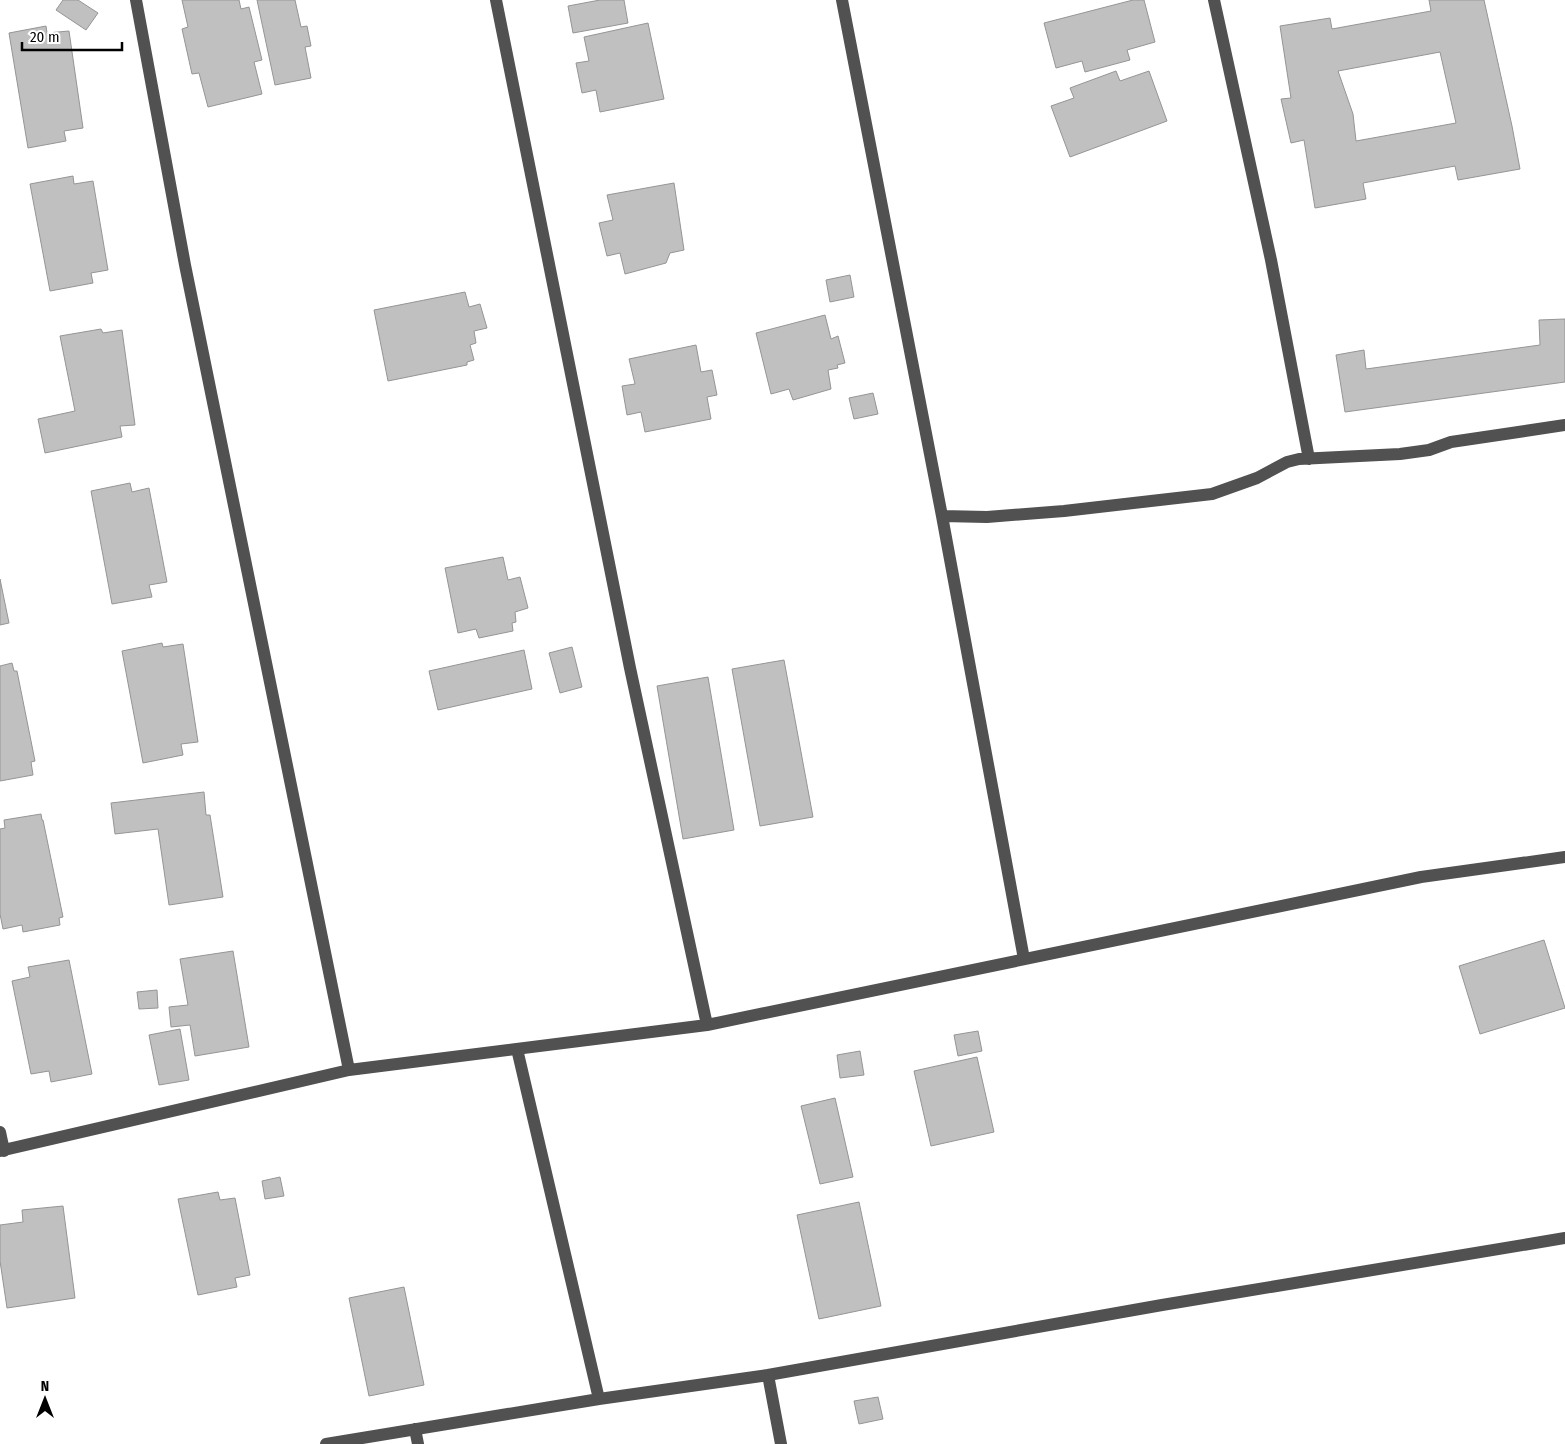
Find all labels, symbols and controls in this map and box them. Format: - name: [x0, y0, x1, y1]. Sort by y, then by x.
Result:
- scale bar: [22, 20, 122, 52]
- text: 20 m: [30, 28, 60, 46]
- north arrow: [20, 1374, 70, 1424]
- text: N: [41, 1378, 49, 1395]

